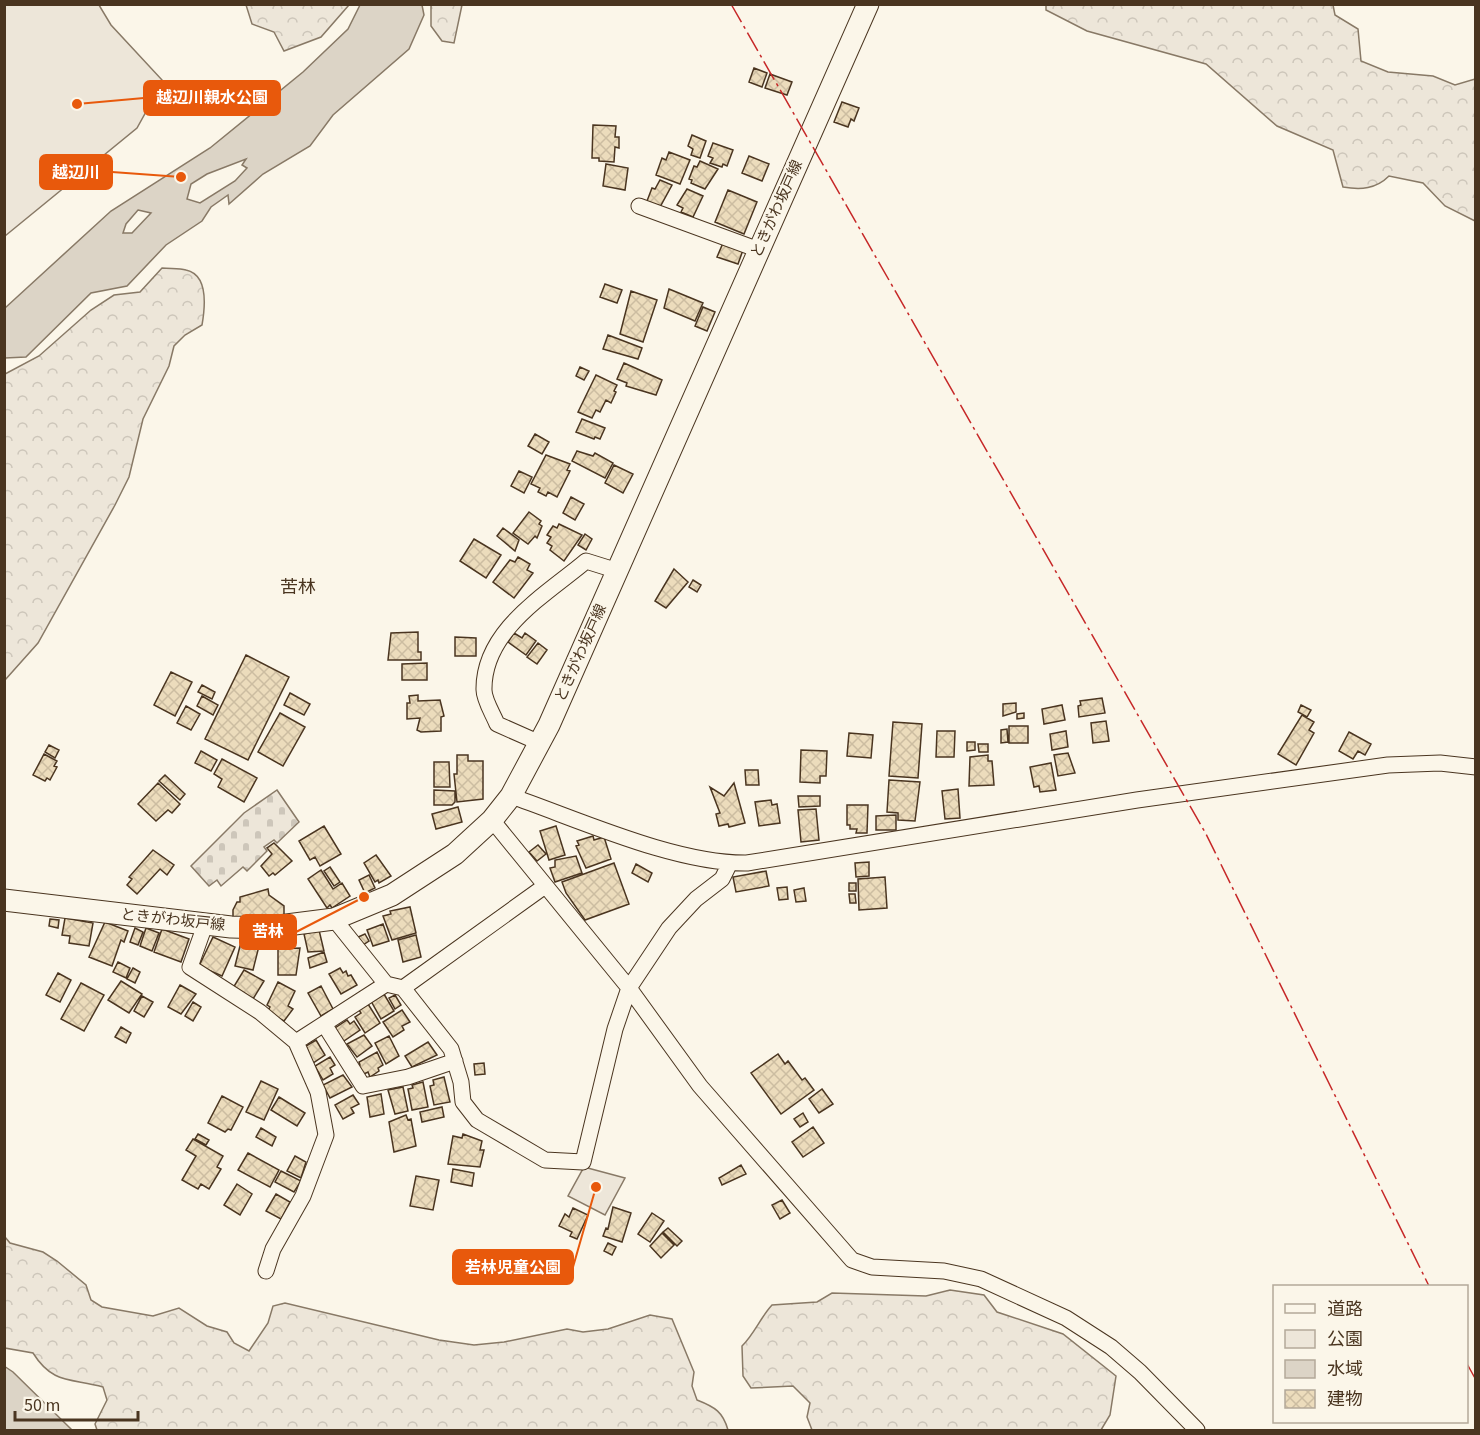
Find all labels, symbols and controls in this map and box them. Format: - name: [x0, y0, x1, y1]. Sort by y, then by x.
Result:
- callout: 越辺川親水公園: [144, 81, 280, 115]
- text: 越辺川親水公園: [156, 87, 268, 109]
- callout: 越辺川: [40, 155, 112, 189]
- street label: ときがわ坂戸線: [746, 157, 808, 261]
- text: 越辺川: [52, 162, 100, 184]
- district label: 苦林: [280, 575, 316, 600]
- street label: ときがわ坂戸線: [550, 601, 612, 705]
- street label: ときがわ坂戸線: [120, 904, 226, 936]
- callout: 苦林: [240, 915, 296, 949]
- text: 苦林: [252, 921, 284, 943]
- callout: 若林児童公園: [453, 1250, 573, 1284]
- text: 若林児童公園: [465, 1257, 561, 1279]
- legend: [1273, 1285, 1468, 1423]
- text: 道路: [1327, 1297, 1363, 1322]
- text: 公園: [1327, 1327, 1363, 1352]
- text: 水域: [1327, 1357, 1363, 1382]
- scale bar: [15, 1384, 138, 1422]
- text: 建物: [1327, 1387, 1363, 1412]
- text: 50 m: [24, 1393, 60, 1418]

